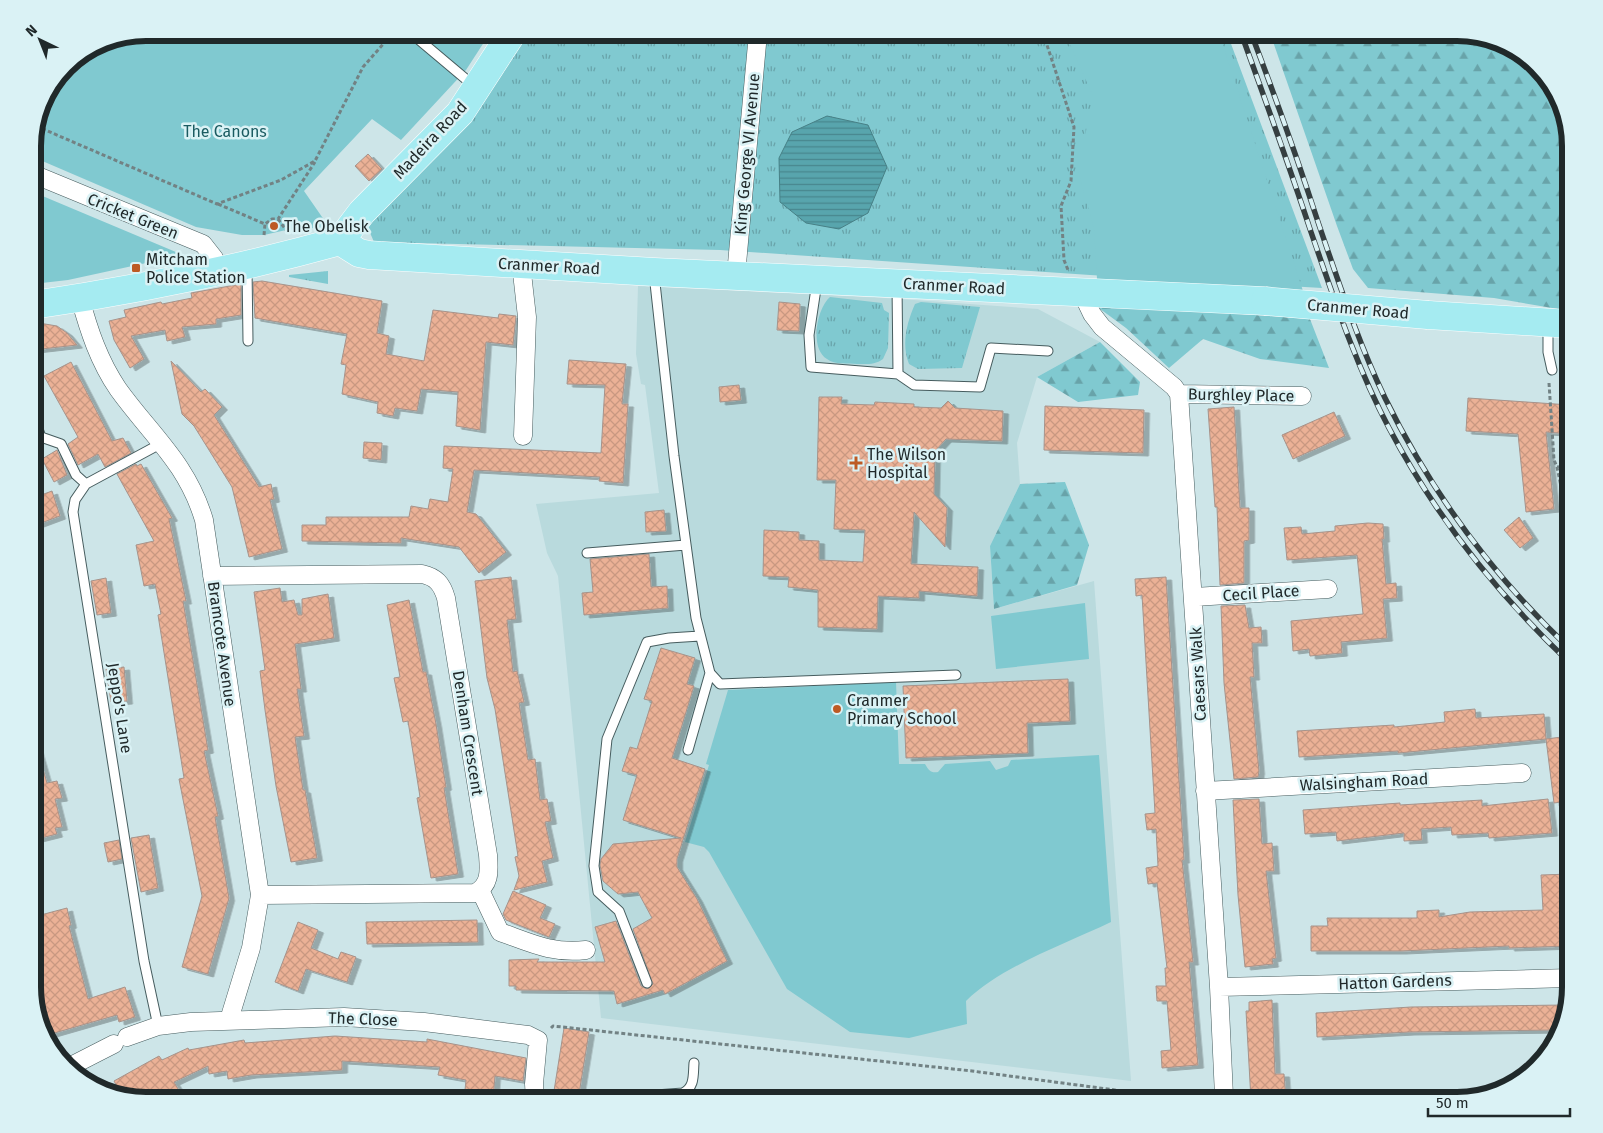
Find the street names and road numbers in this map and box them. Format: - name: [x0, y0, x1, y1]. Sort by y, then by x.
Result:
- street label: King George VI Avenue: [730, 73, 764, 235]
- street label: Madeira Road: [389, 97, 471, 183]
- street label: Cricket Green: [85, 189, 181, 243]
- street label: Cranmer Road: [497, 254, 601, 278]
- street label: Cranmer Road: [902, 274, 1006, 298]
- street label: Cranmer Road: [1306, 295, 1410, 323]
- street label: Burghley Place: [1188, 385, 1294, 405]
- street label: Bramcote Avenue: [204, 580, 240, 708]
- street label: Cecil Place: [1222, 581, 1300, 605]
- street label: Caesars Walk: [1186, 626, 1210, 721]
- street label: Jeppo's Lane: [103, 661, 137, 755]
- street label: Denham Crescent: [449, 669, 487, 797]
- street label: Walsingham Road: [1299, 769, 1429, 795]
- street label: Hatton Gardens: [1338, 971, 1452, 993]
- street label: The Close: [328, 1008, 398, 1030]

